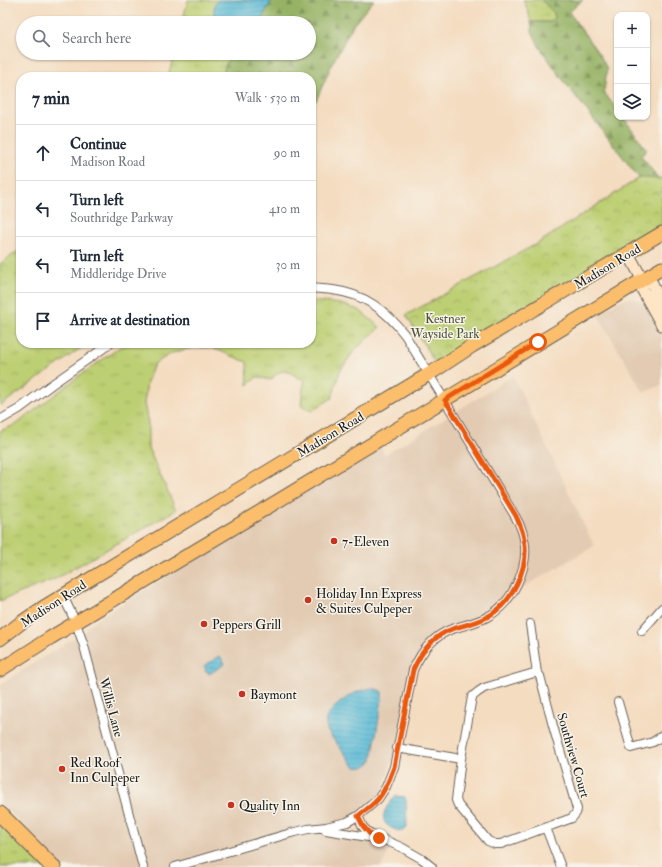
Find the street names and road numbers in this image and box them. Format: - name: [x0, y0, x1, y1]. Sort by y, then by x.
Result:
- street label: Madison Road: [571, 240, 644, 293]
- street label: Madison Road: [294, 408, 367, 461]
- street label: Madison Road: [18, 576, 90, 631]
- street label: Willis Lane: [95, 675, 127, 739]
- street label: Southview Court: [553, 711, 593, 800]

